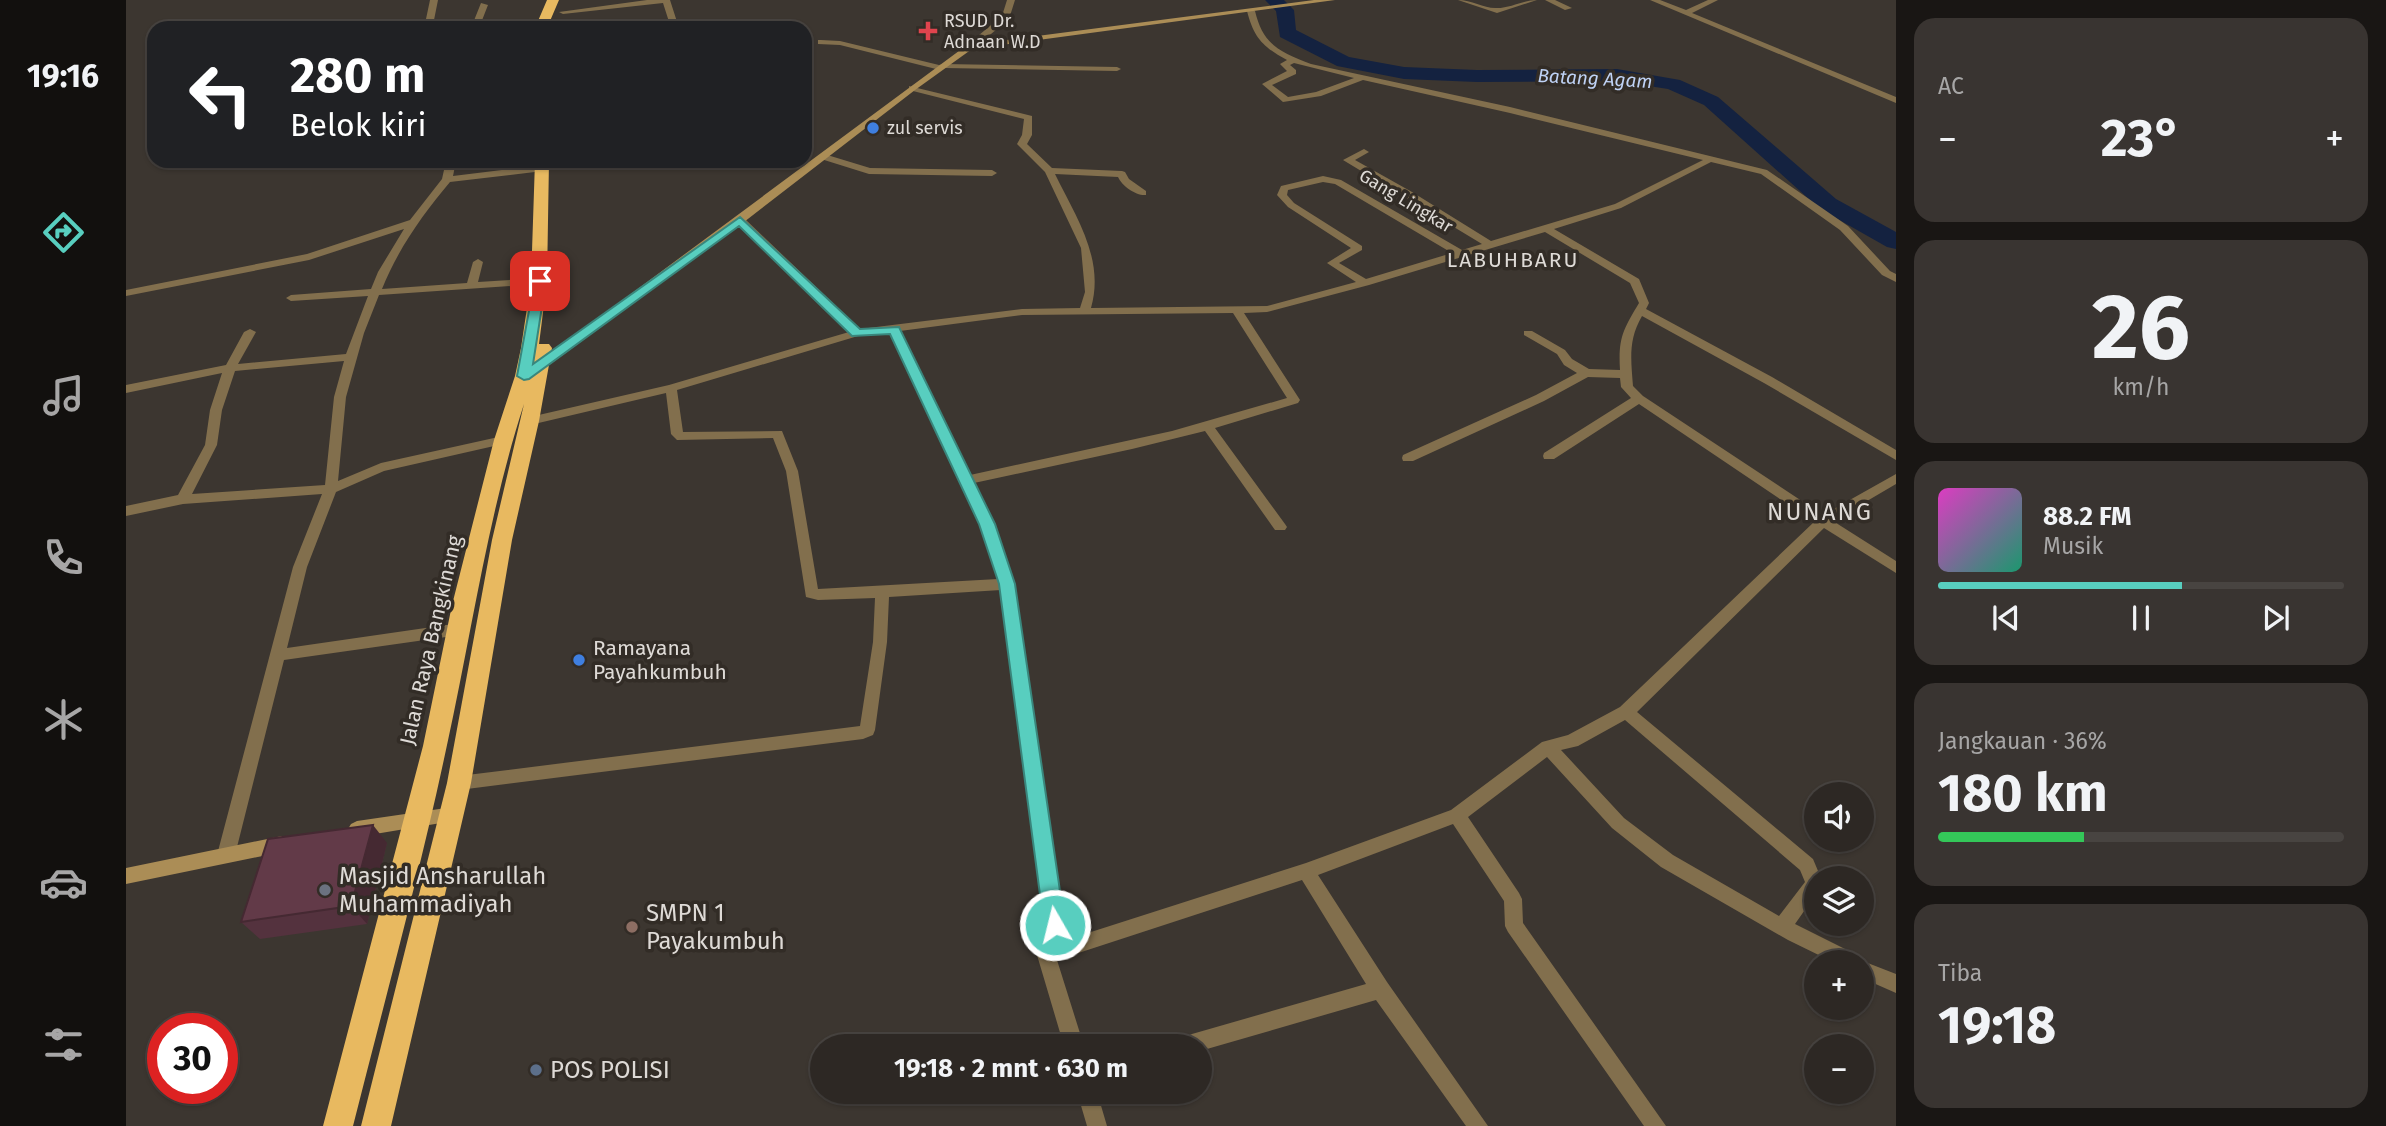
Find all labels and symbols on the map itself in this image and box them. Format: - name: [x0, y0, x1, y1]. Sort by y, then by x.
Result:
- place label: RSUD Dr. Adnaan W.D: [944, 10, 1041, 53]
- marker: RSUD Dr. Adnaan W.D: [918, 21, 938, 41]
- water label: Batang Agam: [1537, 64, 1653, 93]
- place label: zul servis: [887, 117, 963, 139]
- marker: zul servis: [865, 120, 881, 136]
- street label: Gang Lingkar: [1355, 164, 1457, 238]
- district label: LABUHBARU: [1447, 247, 1579, 273]
- pin: [510, 251, 570, 311]
- district label: NUNANG: [1767, 498, 1873, 526]
- street label: Jalan Raya Bangkinang: [394, 532, 468, 747]
- place label: Ramayana Payahkumbuh: [593, 635, 727, 685]
- marker: Ramayana Payahkumbuh: [571, 652, 587, 668]
- place label: Masjid Ansharullah Muhammadiyah: [339, 862, 546, 918]
- marker: Masjid Ansharullah Muhammadiyah: [317, 882, 333, 898]
- position arrow: [1018, 888, 1092, 962]
- place label: SMPN 1 Payakumbuh: [646, 899, 785, 955]
- marker: SMPN 1 Payakumbuh: [624, 919, 640, 935]
- speed limit sign: 30: [147, 1013, 238, 1104]
- place label: POS POLISI: [550, 1056, 670, 1084]
- marker: POS POLISI: [528, 1062, 544, 1078]

